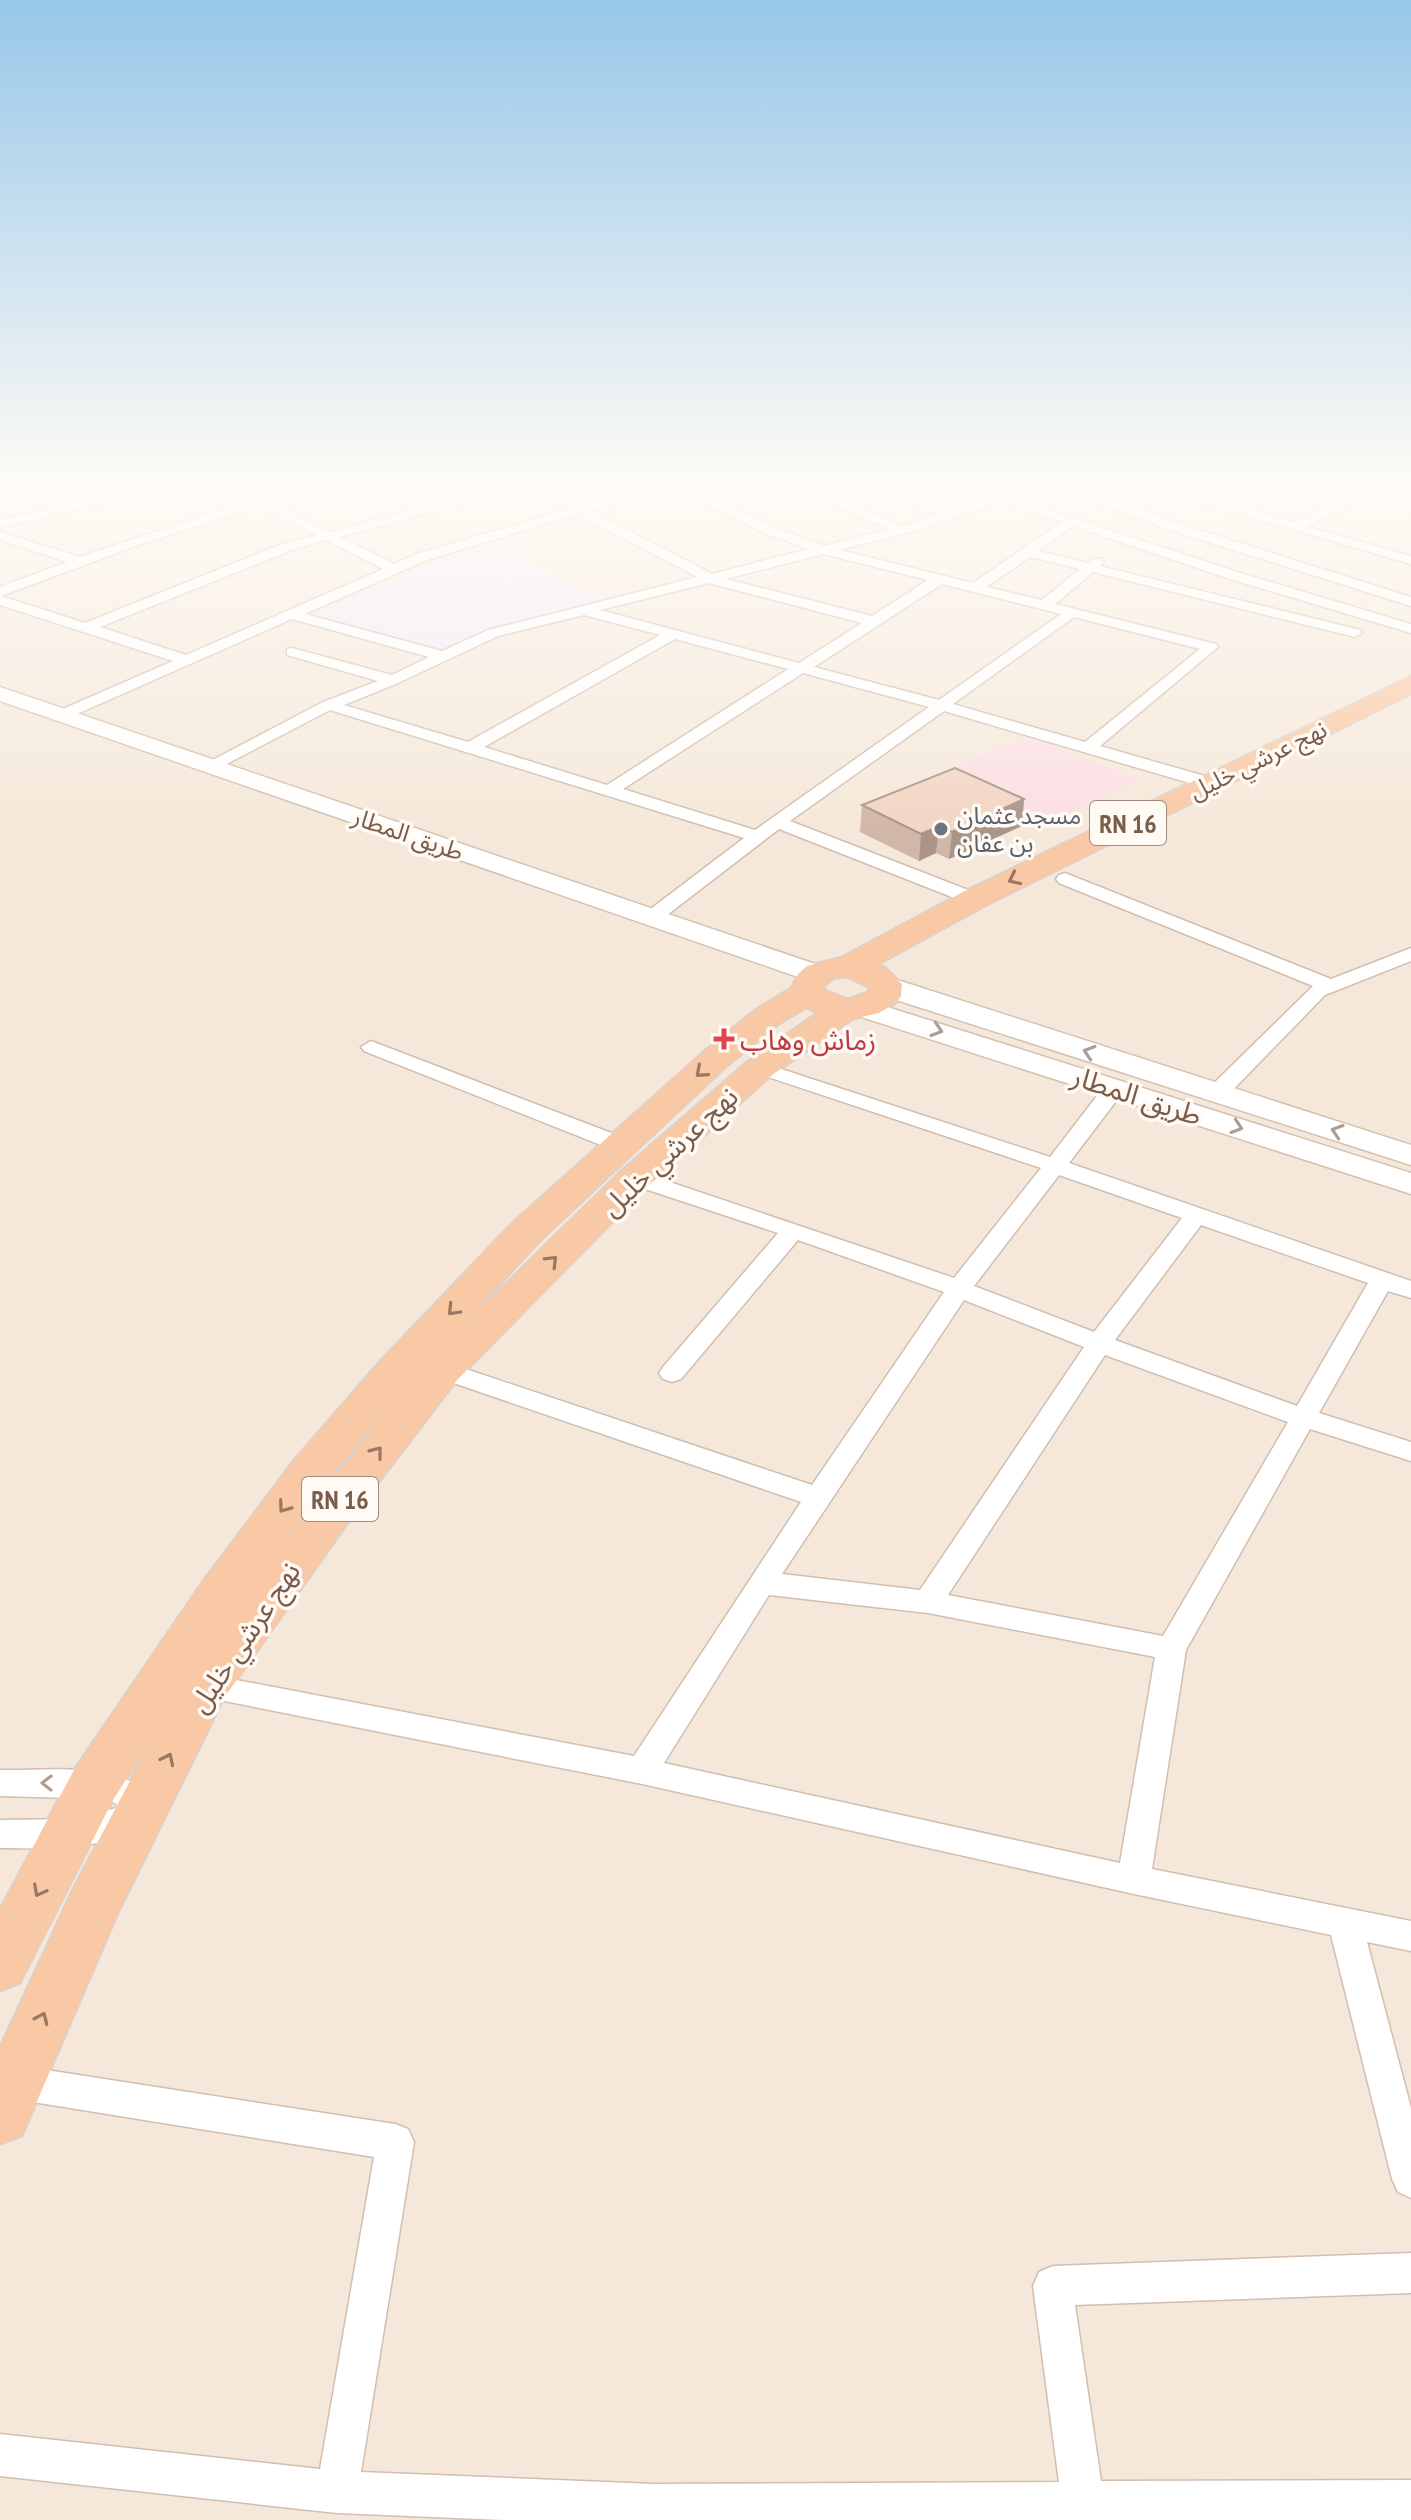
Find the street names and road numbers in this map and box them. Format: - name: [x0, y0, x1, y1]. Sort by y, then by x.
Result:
- street label: نهج عرشي خليل: [1184, 713, 1334, 810]
- street label: طريق المطار: [347, 800, 468, 867]
- road number: RN 16: [1090, 801, 1166, 845]
- street label: طريق المطار: [1066, 1056, 1207, 1133]
- street label: نهج عرشي خليل: [593, 1078, 748, 1227]
- road number: RN 16: [302, 1477, 378, 1521]
- street label: نهج عرشي خليل: [180, 1554, 311, 1722]

